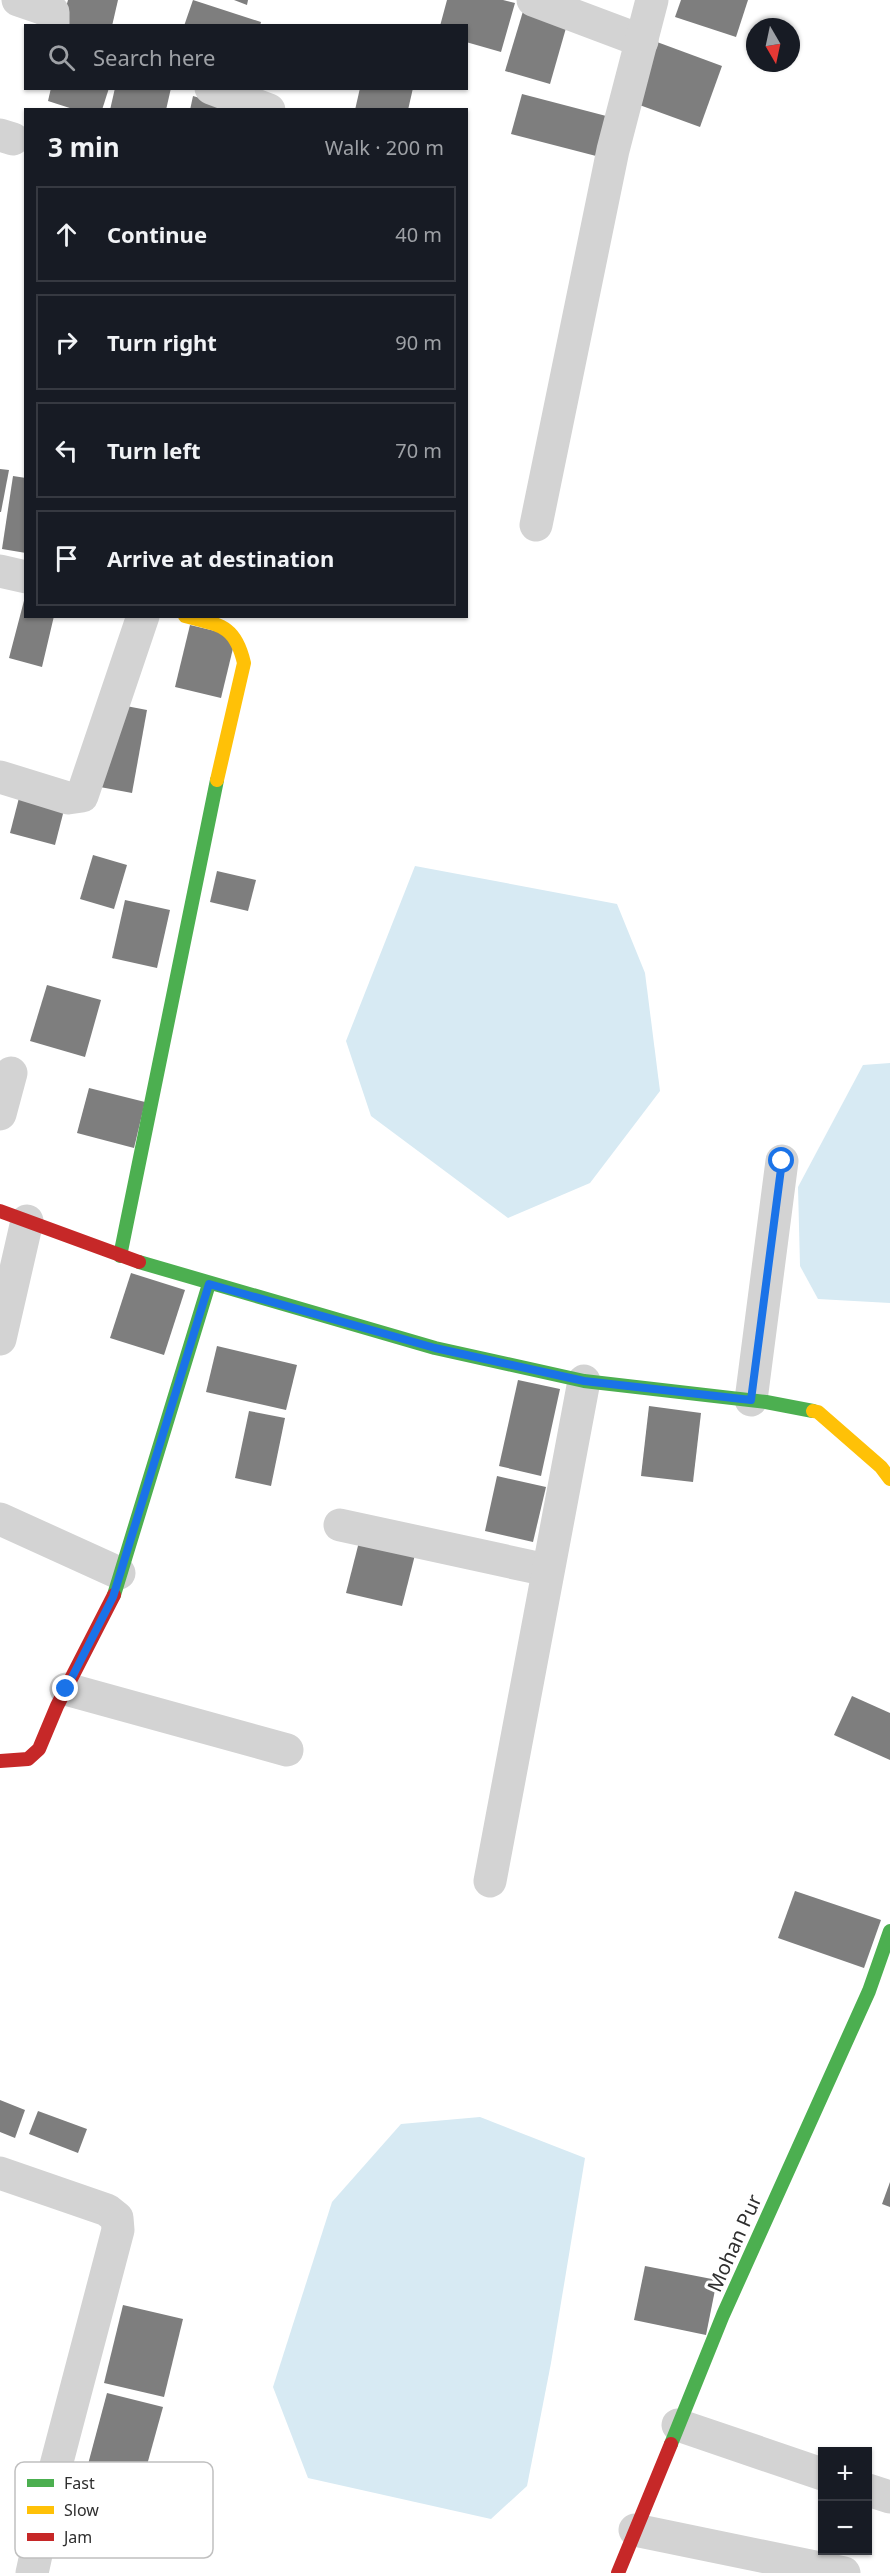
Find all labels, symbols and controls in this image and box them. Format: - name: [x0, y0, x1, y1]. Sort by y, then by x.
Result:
- north arrow: [746, 18, 800, 72]
- search box: [24, 24, 468, 90]
- icon: search: [45, 41, 78, 74]
- text: Search here: [93, 42, 215, 72]
- text: 3 min: [48, 129, 120, 165]
- text: Walk · 200 m: [325, 134, 444, 161]
- icon: ahead: [50, 218, 83, 251]
- text: Continue: [107, 219, 207, 249]
- text: 40 m: [395, 221, 442, 248]
- icon: right: [50, 326, 83, 359]
- text: Turn right: [107, 327, 217, 357]
- text: 90 m: [395, 329, 442, 356]
- icon: left: [50, 434, 83, 467]
- text: Turn left: [107, 435, 201, 465]
- text: 70 m: [395, 437, 442, 464]
- icon: arrive: [50, 542, 83, 575]
- text: Arrive at destination: [107, 543, 334, 573]
- route start: [768, 1147, 794, 1173]
- route end: [52, 1675, 78, 1701]
- street label: Mohan Pur: [700, 2190, 768, 2296]
- map controls: [818, 2447, 872, 2555]
- button: +: [818, 2447, 872, 2501]
- legend: [15, 2462, 213, 2558]
- text: Fast: [64, 2472, 95, 2494]
- text: Slow: [64, 2499, 99, 2521]
- button: −: [818, 2501, 872, 2555]
- text: Jam: [62, 2526, 92, 2548]

